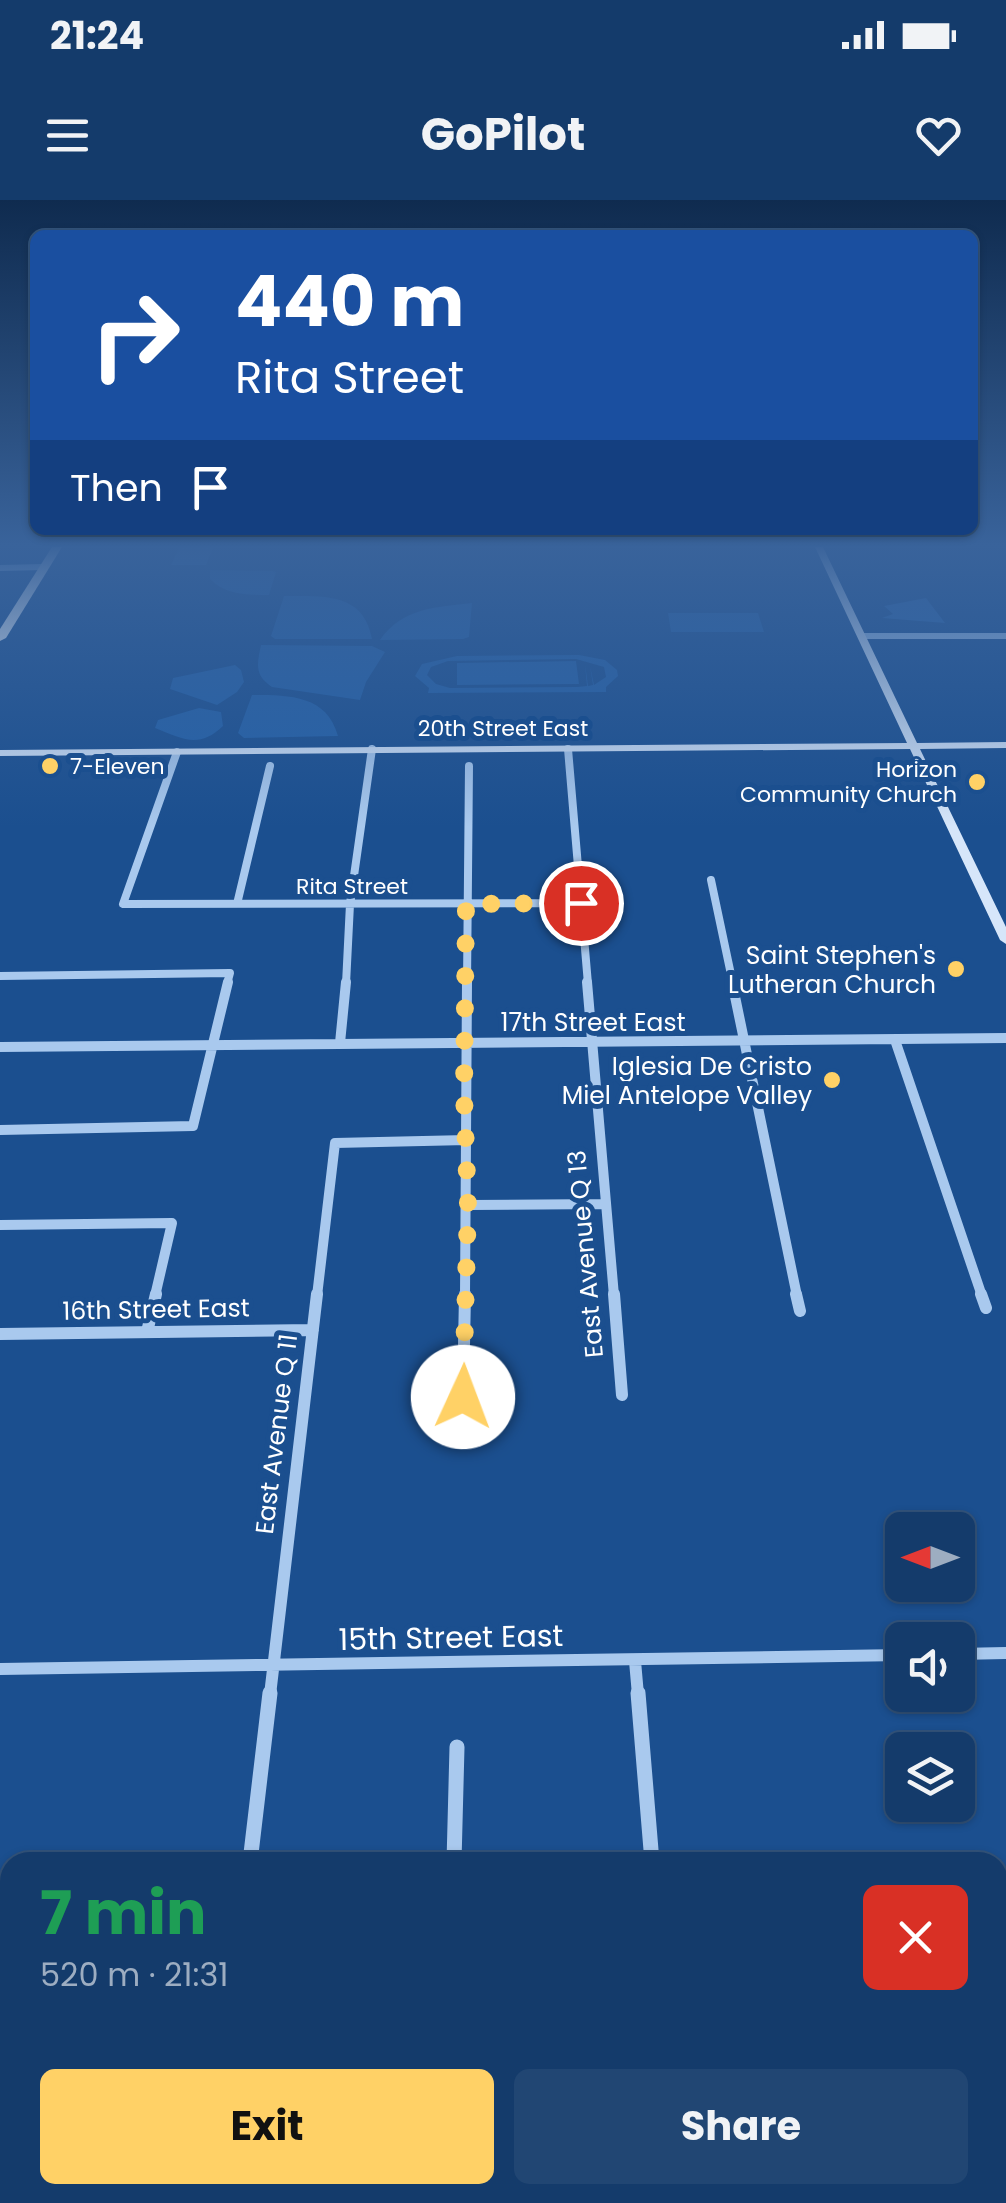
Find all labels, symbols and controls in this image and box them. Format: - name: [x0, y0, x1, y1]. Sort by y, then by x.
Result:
- text: 21:24: [50, 9, 144, 62]
- text: GoPilot: [421, 103, 585, 166]
- icon: menu: [40, 108, 95, 163]
- icon: heart: [911, 108, 966, 163]
- text: 440 m: [235, 252, 464, 351]
- icon: right: [70, 270, 200, 400]
- text: Rita Street: [235, 346, 464, 409]
- icon: arrive: [183, 460, 238, 515]
- text: Then: [70, 461, 163, 514]
- street label: 20th Street East: [418, 713, 588, 744]
- place label: 7-Eleven: [70, 751, 165, 782]
- place label: Horizon Community Church: [740, 754, 957, 810]
- marker: 7-Eleven: [39, 755, 61, 777]
- marker: Horizon Community Church: [966, 771, 988, 793]
- pin: [539, 861, 624, 946]
- street label: Rita Street: [296, 871, 408, 902]
- icon: arrive: [554, 876, 609, 931]
- place label: Saint Stephen's Lutheran Church: [728, 938, 936, 1002]
- marker: Saint Stephen's Lutheran Church: [945, 958, 967, 980]
- street label: 17th Street East: [500, 1005, 686, 1040]
- place label: Iglesia De Cristo Miel Antelope Valley: [562, 1049, 812, 1113]
- marker: Iglesia De Cristo Miel Antelope Valley: [821, 1069, 843, 1091]
- street label: East Avenue Q 13: [559, 1149, 612, 1359]
- street label: 16th Street East: [62, 1290, 250, 1329]
- street label: East Avenue Q 11: [247, 1332, 306, 1536]
- position arrow: [411, 1345, 515, 1449]
- north arrow: [885, 1512, 975, 1602]
- map controls: [885, 1512, 975, 1822]
- street label: 15th Street East: [338, 1614, 564, 1661]
- button: sound: [885, 1622, 975, 1712]
- button: layers: [885, 1732, 975, 1822]
- text: 7 min: [40, 1871, 207, 1955]
- button: close: [863, 1885, 968, 1990]
- text: 520 m · 21:31: [40, 1952, 229, 1997]
- button: Exit: [40, 2069, 494, 2184]
- button: Share: [514, 2069, 968, 2184]

